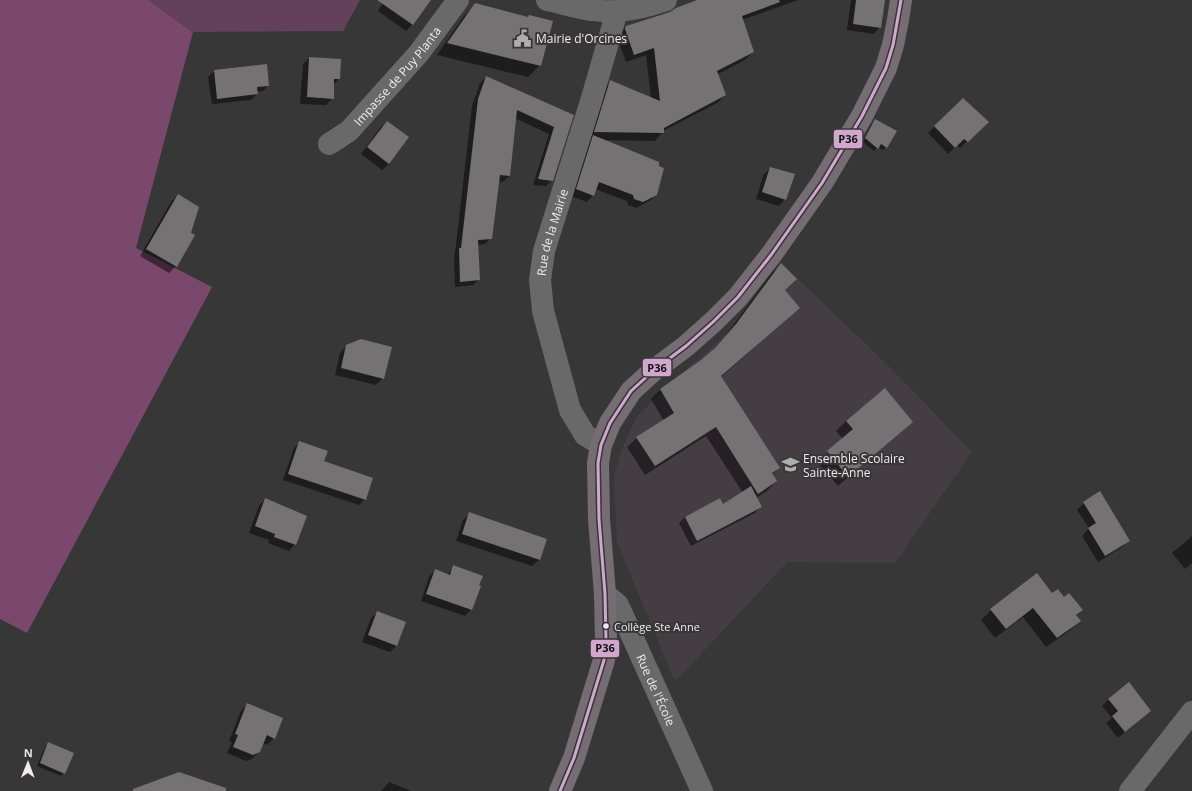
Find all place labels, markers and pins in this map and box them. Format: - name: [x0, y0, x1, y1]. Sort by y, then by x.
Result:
- public building icon: Mairie d'Orcines: [513, 28, 533, 48]
- place label: Mairie d'Orcines: [536, 30, 627, 47]
- place label: Ensemble Scolaire Sainte-Anne: [803, 450, 905, 481]
- school or university icon: Ensemble Scolaire Sainte-Anne: [780, 455, 800, 475]
- place label: Collège Ste Anne: [614, 619, 700, 634]
- marker: Collège Ste Anne: [601, 621, 611, 631]

